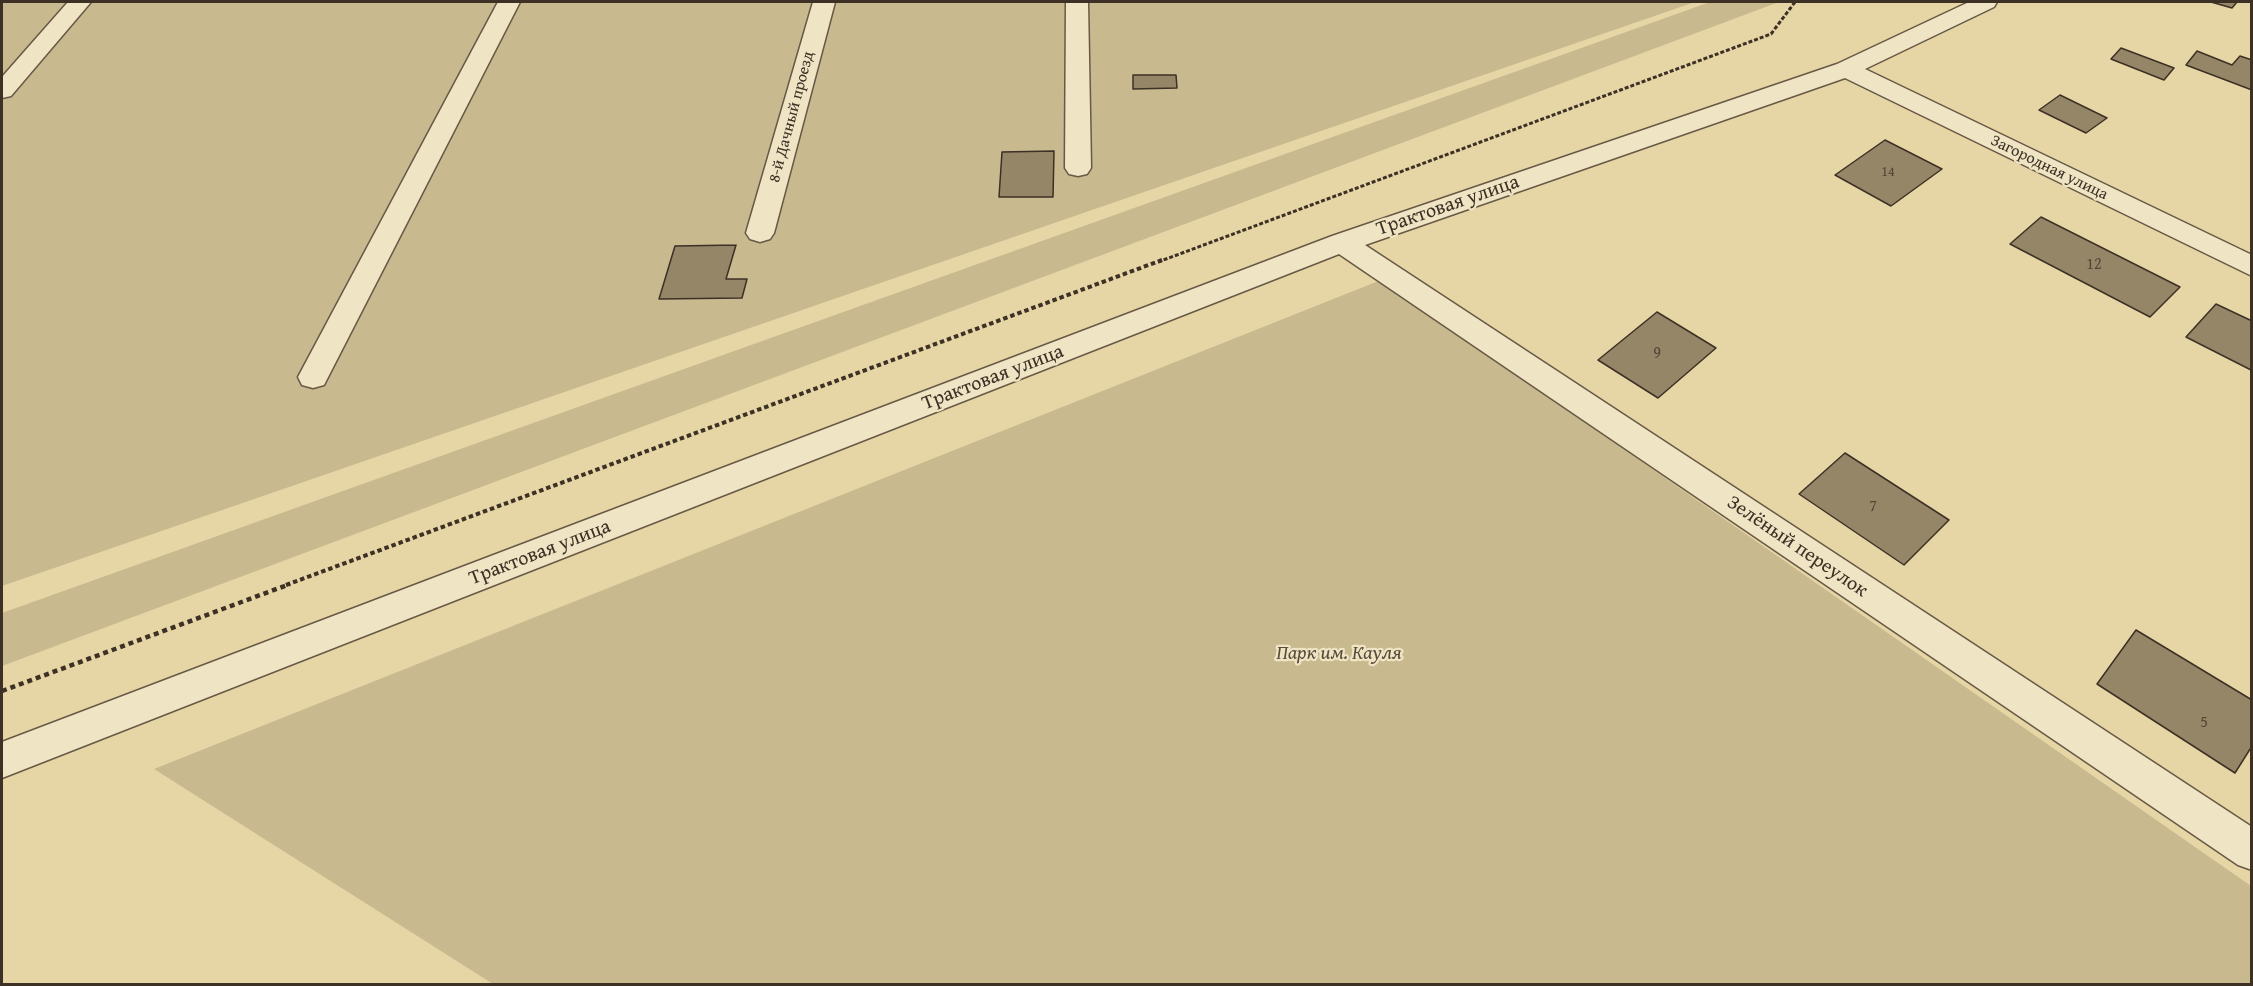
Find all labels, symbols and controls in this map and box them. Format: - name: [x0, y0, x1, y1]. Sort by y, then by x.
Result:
- street label: 8-й Дачный проезд: [765, 49, 819, 185]
- street label: Загородная улица: [1987, 131, 2111, 205]
- house number: 14: [1881, 164, 1895, 180]
- street label: Трактовая улица: [1373, 170, 1523, 242]
- house number: 12: [2086, 255, 2102, 275]
- street label: Трактовая улица: [919, 340, 1067, 416]
- house number: 9: [1653, 344, 1661, 364]
- street label: Зелёный переулок: [1722, 491, 1872, 603]
- house number: 7: [1869, 497, 1877, 517]
- street label: Трактовая улица: [466, 515, 614, 591]
- park label: Парк им. Кауля: [1276, 642, 1402, 666]
- house number: 5: [2200, 713, 2208, 733]

